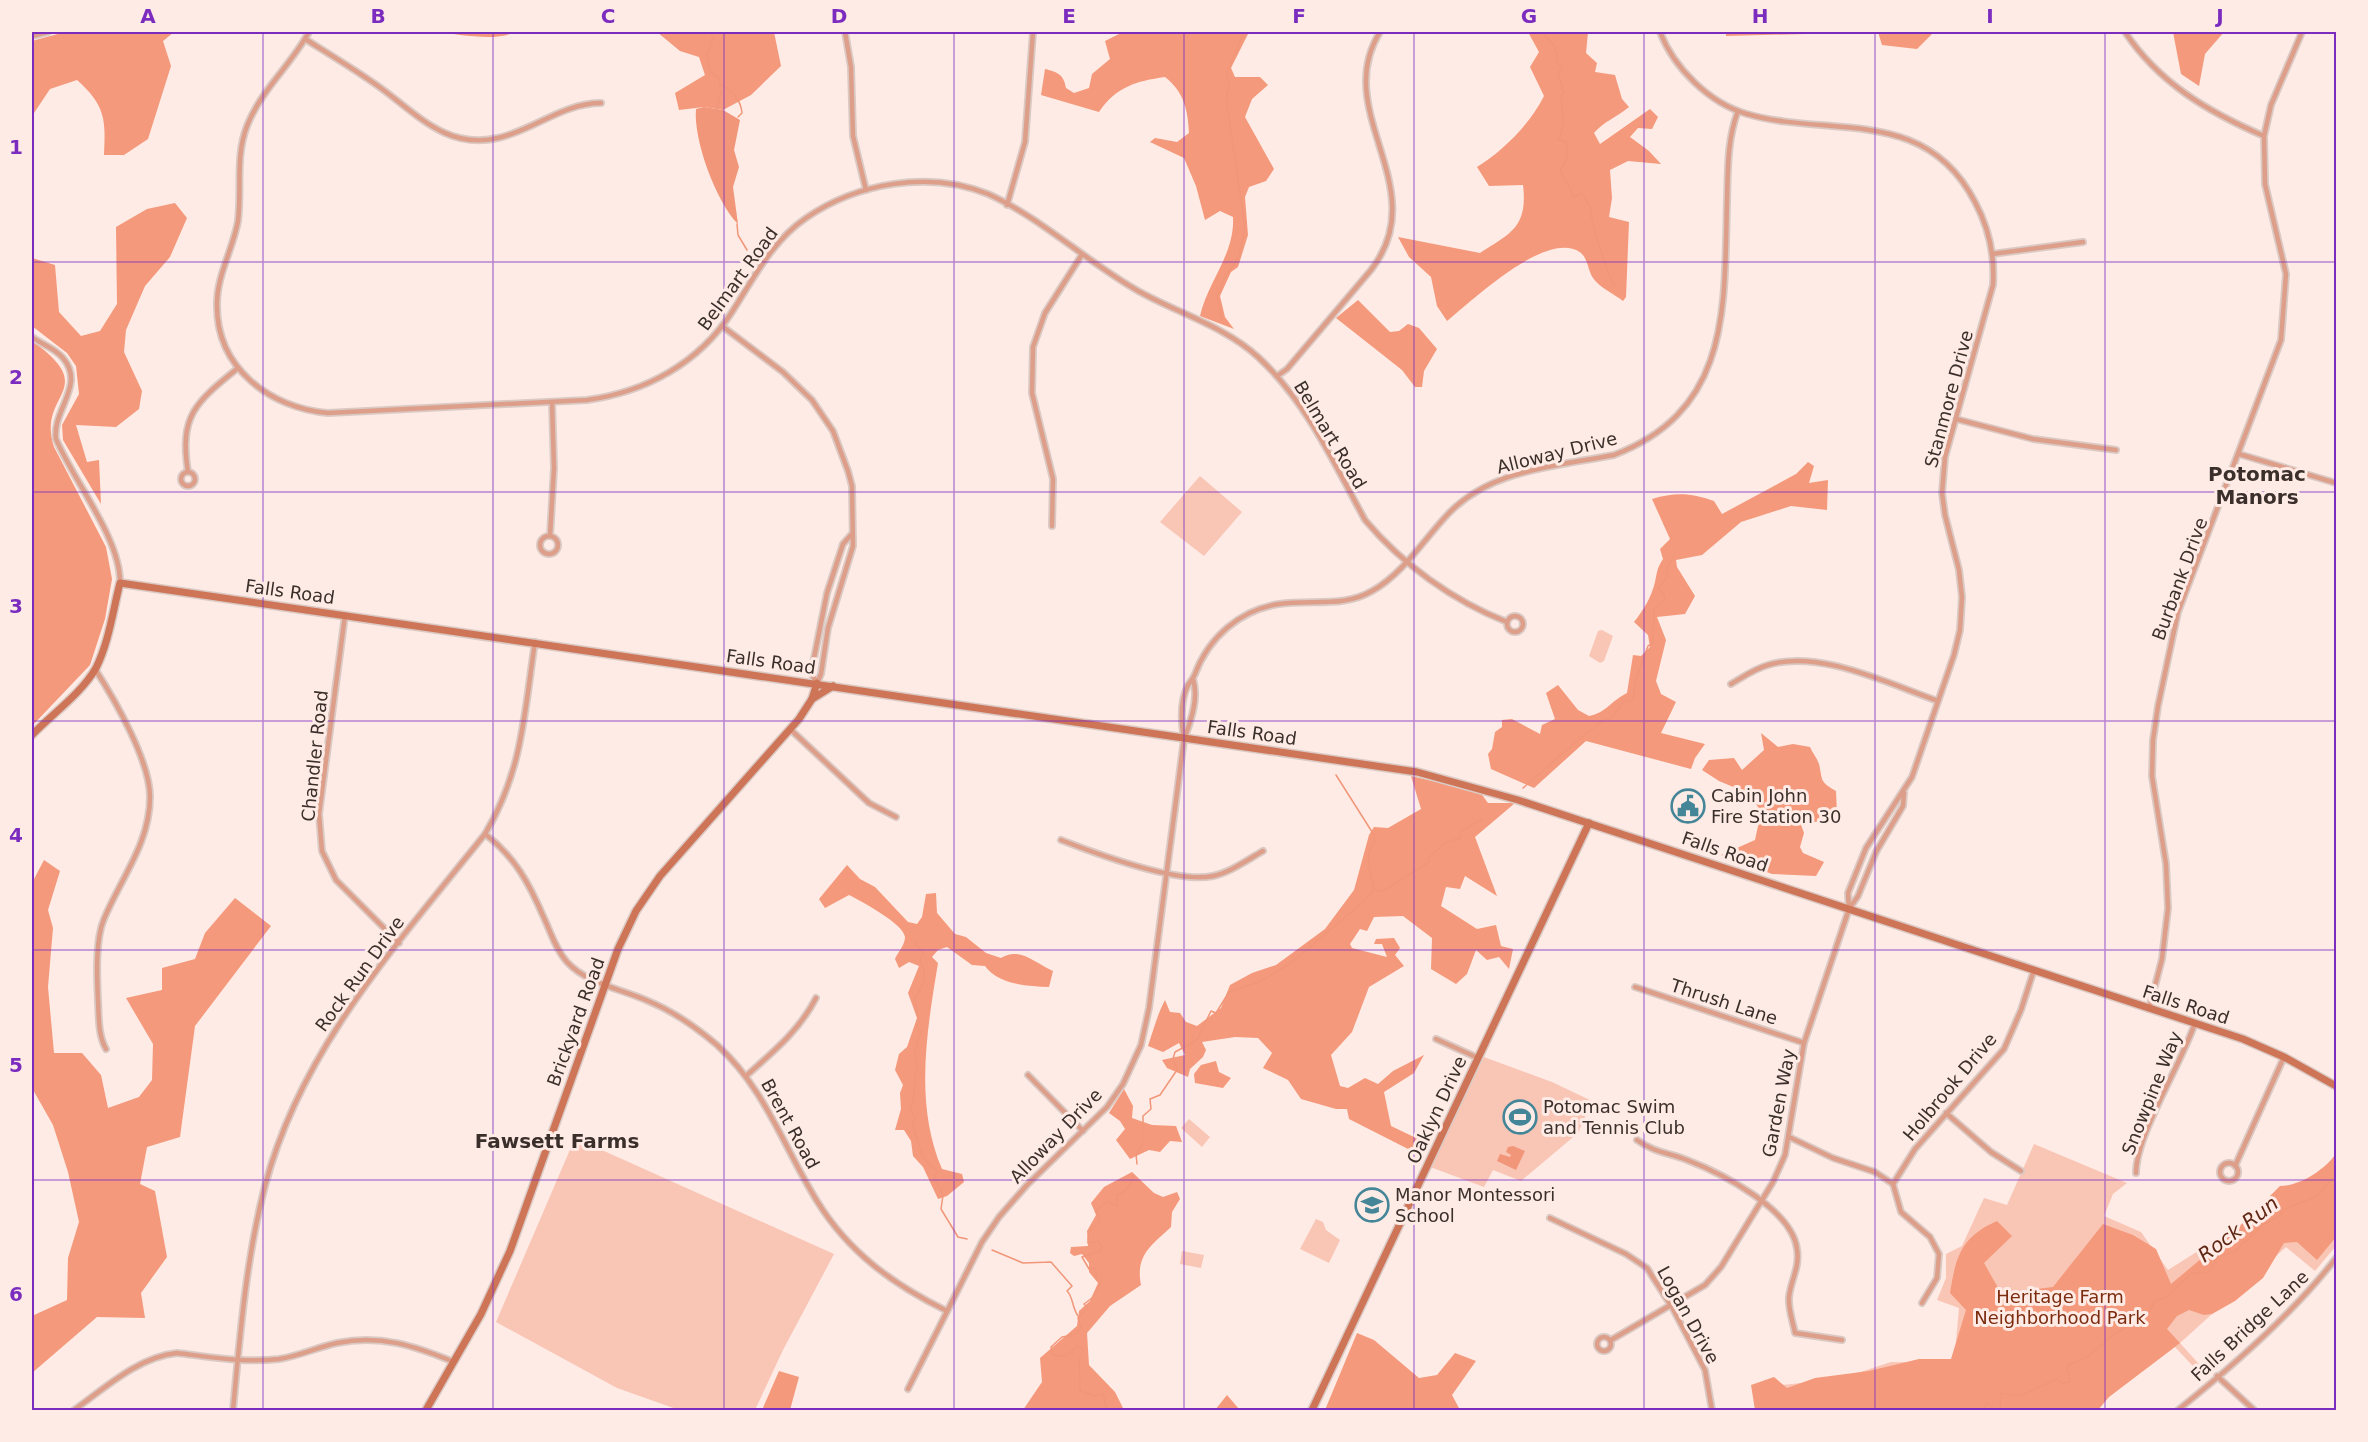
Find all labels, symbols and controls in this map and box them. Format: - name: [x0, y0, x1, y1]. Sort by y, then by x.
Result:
- text: A: [140, 4, 156, 28]
- text: B: [370, 4, 386, 28]
- text: C: [601, 4, 615, 28]
- text: D: [831, 4, 847, 28]
- text: E: [1062, 4, 1076, 28]
- text: F: [1292, 4, 1306, 28]
- text: G: [1521, 4, 1537, 28]
- text: H: [1752, 4, 1768, 28]
- text: I: [1986, 4, 1994, 28]
- text: J: [2214, 4, 2224, 28]
- text: 1: [9, 135, 23, 159]
- street label: Belmart Road: [693, 223, 782, 334]
- street label: Stanmore Drive: [1920, 328, 1977, 470]
- text: 2: [9, 365, 23, 389]
- street label: Belmart Road: [1290, 377, 1371, 493]
- street label: Alloway Drive: [1494, 427, 1619, 478]
- district label: Potomac Manors: [2208, 462, 2306, 509]
- street label: Burbank Drive: [2148, 515, 2211, 643]
- street label: Falls Road: [244, 575, 336, 608]
- text: 3: [9, 594, 23, 618]
- street label: Falls Road: [725, 645, 817, 678]
- street label: Chandler Road: [297, 689, 332, 823]
- street label: Falls Road: [1206, 716, 1298, 749]
- place label: Cabin John Fire Station 30: [1711, 785, 1841, 827]
- public building icon: Cabin John Fire Station 30: [1670, 788, 1706, 824]
- text: 4: [9, 823, 23, 847]
- street label: Falls Road: [1679, 827, 1771, 876]
- street label: Rock Run Drive: [311, 912, 408, 1035]
- street label: Brickyard Road: [542, 955, 609, 1089]
- street label: Thrush Lane: [1667, 974, 1780, 1029]
- street label: Falls Road: [2140, 981, 2232, 1028]
- street label: Snowpine Way: [2117, 1028, 2186, 1158]
- street label: Holbrook Drive: [1898, 1029, 2001, 1145]
- street label: Garden Way: [1758, 1047, 1799, 1159]
- text: 5: [9, 1053, 23, 1077]
- street label: Oaklyn Drive: [1402, 1053, 1471, 1167]
- street label: Brent Road: [757, 1075, 824, 1172]
- street label: Alloway Drive: [1005, 1084, 1106, 1187]
- place label: Potomac Swim and Tennis Club: [1543, 1096, 1685, 1138]
- sports icon: Potomac Swim and Tennis Club: [1502, 1099, 1538, 1135]
- district label: Fawsett Farms: [475, 1129, 639, 1153]
- place label: Manor Montessori School: [1395, 1184, 1555, 1226]
- school or university icon: Manor Montessori School: [1354, 1187, 1390, 1223]
- water label: Rock Run: [2193, 1191, 2283, 1267]
- street label: Logan Drive: [1653, 1262, 1724, 1367]
- street label: Falls Bridge Lane: [2187, 1266, 2313, 1385]
- text: 6: [9, 1282, 23, 1306]
- park label: Heritage Farm Neighborhood Park: [1974, 1286, 2146, 1328]

